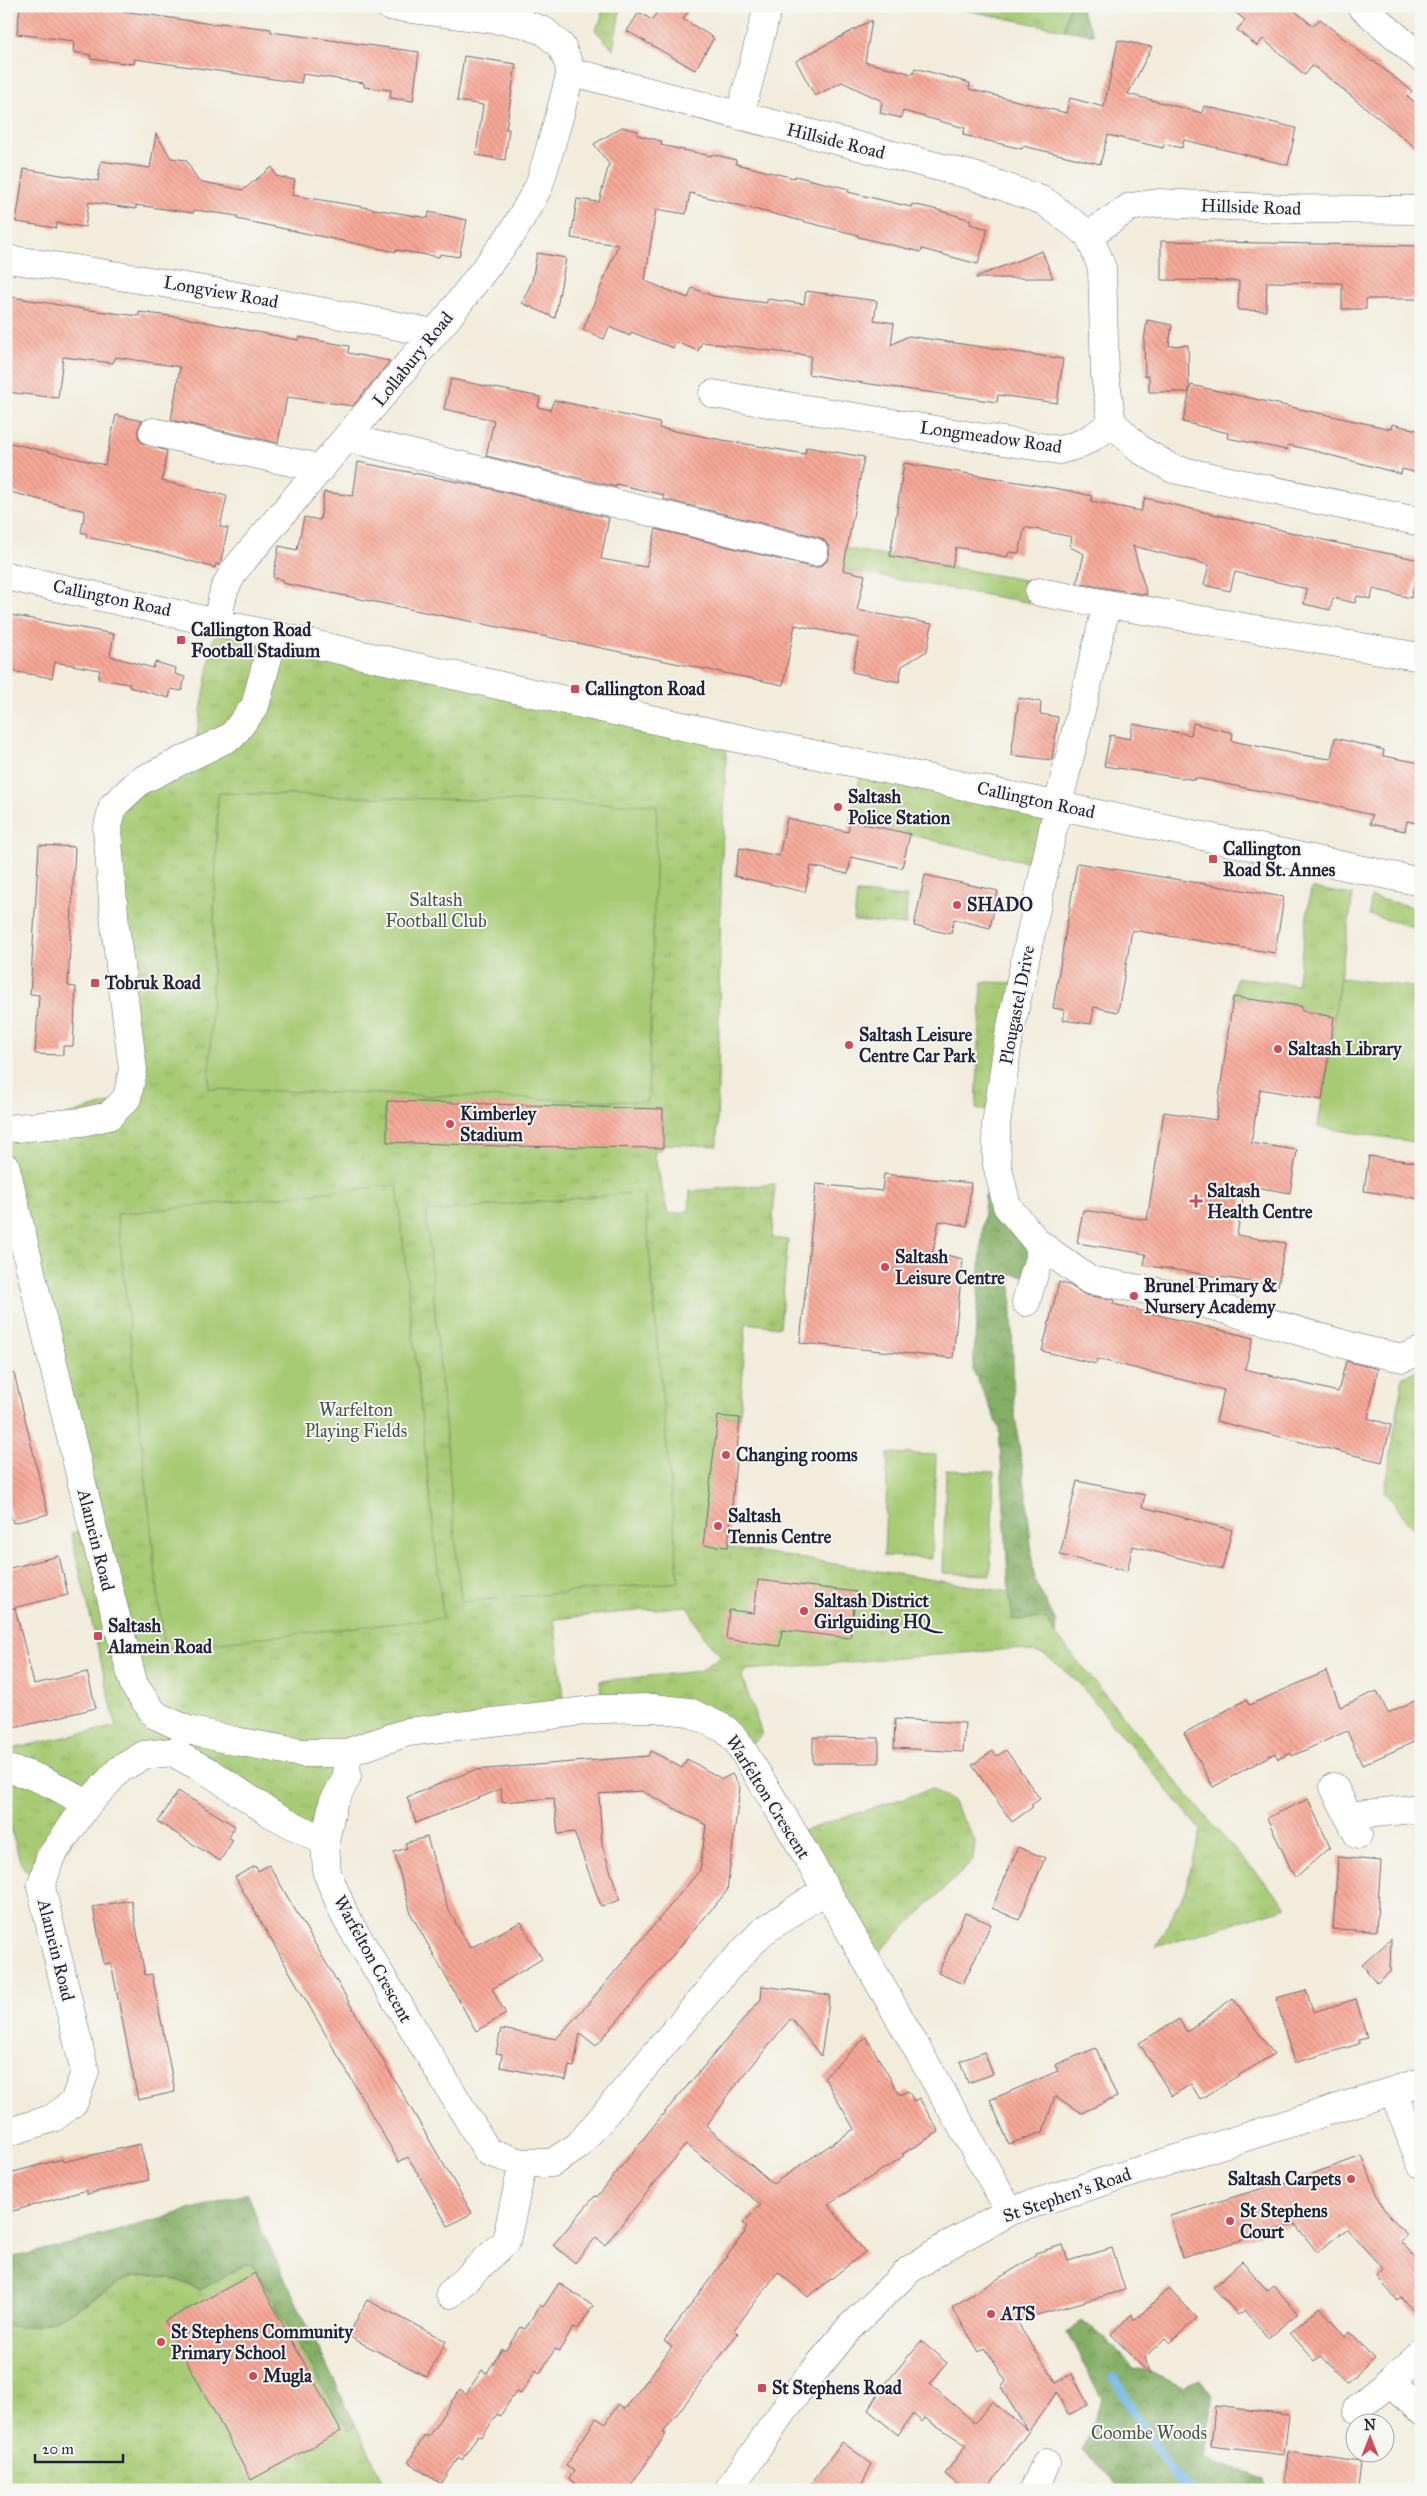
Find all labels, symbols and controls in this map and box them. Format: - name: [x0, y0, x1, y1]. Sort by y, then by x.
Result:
- street label: Hillside Road: [785, 118, 887, 164]
- street label: Hillside Road: [1200, 194, 1302, 220]
- street label: Longview Road: [162, 271, 280, 314]
- street label: Lollabury Road: [368, 307, 458, 411]
- street label: Longmeadow Road: [919, 416, 1063, 459]
- street label: Callington Road: [51, 575, 173, 622]
- place label: Callington Road Football Stadium: [191, 619, 321, 662]
- marker: Callington Road Football Stadium: [175, 634, 187, 646]
- place label: Callington Road: [585, 678, 706, 701]
- marker: Callington Road: [569, 683, 581, 695]
- street label: Callington Road: [975, 777, 1097, 824]
- place label: Saltash Police Station: [848, 786, 950, 829]
- marker: Saltash Police Station: [832, 801, 844, 813]
- place label: Callington Road St. Annes: [1223, 838, 1336, 881]
- marker: Callington Road St. Annes: [1207, 853, 1219, 865]
- park label: Saltash Football Club: [385, 889, 487, 932]
- place label: SHADO: [967, 894, 1033, 916]
- marker: SHADO: [951, 899, 963, 911]
- street label: Plougastel Drive: [995, 944, 1040, 1067]
- place label: Tobruk Road: [104, 972, 202, 994]
- marker: Tobruk Road: [89, 977, 101, 989]
- place label: Saltash Leisure Centre Car Park: [859, 1024, 976, 1067]
- place label: Saltash Library: [1288, 1038, 1403, 1061]
- marker: Saltash Leisure Centre Car Park: [843, 1039, 855, 1051]
- marker: Saltash Library: [1272, 1043, 1284, 1055]
- place label: Kimberley Stadium: [460, 1103, 538, 1146]
- marker: Kimberley Stadium: [444, 1118, 456, 1130]
- place label: Saltash Health Centre: [1207, 1180, 1313, 1223]
- marker: Saltash Health Centre: [1189, 1194, 1203, 1208]
- place label: Saltash Leisure Centre: [895, 1246, 1005, 1289]
- marker: Saltash Leisure Centre: [879, 1261, 891, 1273]
- place label: Brunel Primary & Nursery Academy: [1144, 1275, 1277, 1319]
- marker: Brunel Primary & Nursery Academy: [1128, 1290, 1140, 1302]
- park label: Warfelton Playing Fields: [305, 1399, 407, 1443]
- place label: Changing rooms: [736, 1444, 858, 1467]
- marker: Changing rooms: [720, 1449, 732, 1461]
- street label: Alamein Road: [72, 1486, 119, 1593]
- place label: Saltash Tennis Centre: [727, 1505, 832, 1548]
- marker: Saltash Tennis Centre: [712, 1520, 724, 1532]
- place label: Saltash District Girlguiding HQ: [814, 1590, 944, 1634]
- marker: Saltash District Girlguiding HQ: [798, 1605, 810, 1617]
- place label: Saltash Alamein Road: [107, 1615, 213, 1658]
- marker: Saltash Alamein Road: [92, 1630, 104, 1642]
- street label: Warfelton Crescent: [721, 1731, 815, 1864]
- street label: Warfelton Crescent: [329, 1892, 417, 2027]
- street label: Alamein Road: [32, 1896, 79, 2003]
- street label: St Stephen's Road: [1000, 2163, 1134, 2227]
- place label: Saltash Carpets: [1228, 2168, 1341, 2191]
- marker: Saltash Carpets: [1345, 2173, 1357, 2185]
- place label: St Stephens Court: [1240, 2200, 1328, 2243]
- marker: St Stephens Court: [1224, 2215, 1236, 2227]
- place label: ATS: [1000, 2303, 1035, 2325]
- marker: ATS: [985, 2308, 997, 2320]
- place label: St Stephens Community Primary School: [171, 2321, 354, 2365]
- marker: St Stephens Community Primary School: [155, 2336, 167, 2348]
- place label: Mugla: [263, 2365, 312, 2388]
- marker: Mugla: [247, 2370, 259, 2382]
- place label: St Stephens Road: [772, 2377, 903, 2400]
- marker: St Stephens Road: [756, 2382, 768, 2394]
- north arrow: [1344, 2414, 1394, 2464]
- text: N: [1364, 2417, 1376, 2434]
- park label: Coombe Woods: [1091, 2422, 1207, 2444]
- scale bar: [35, 2431, 122, 2463]
- text: 20 m: [42, 2440, 74, 2458]

